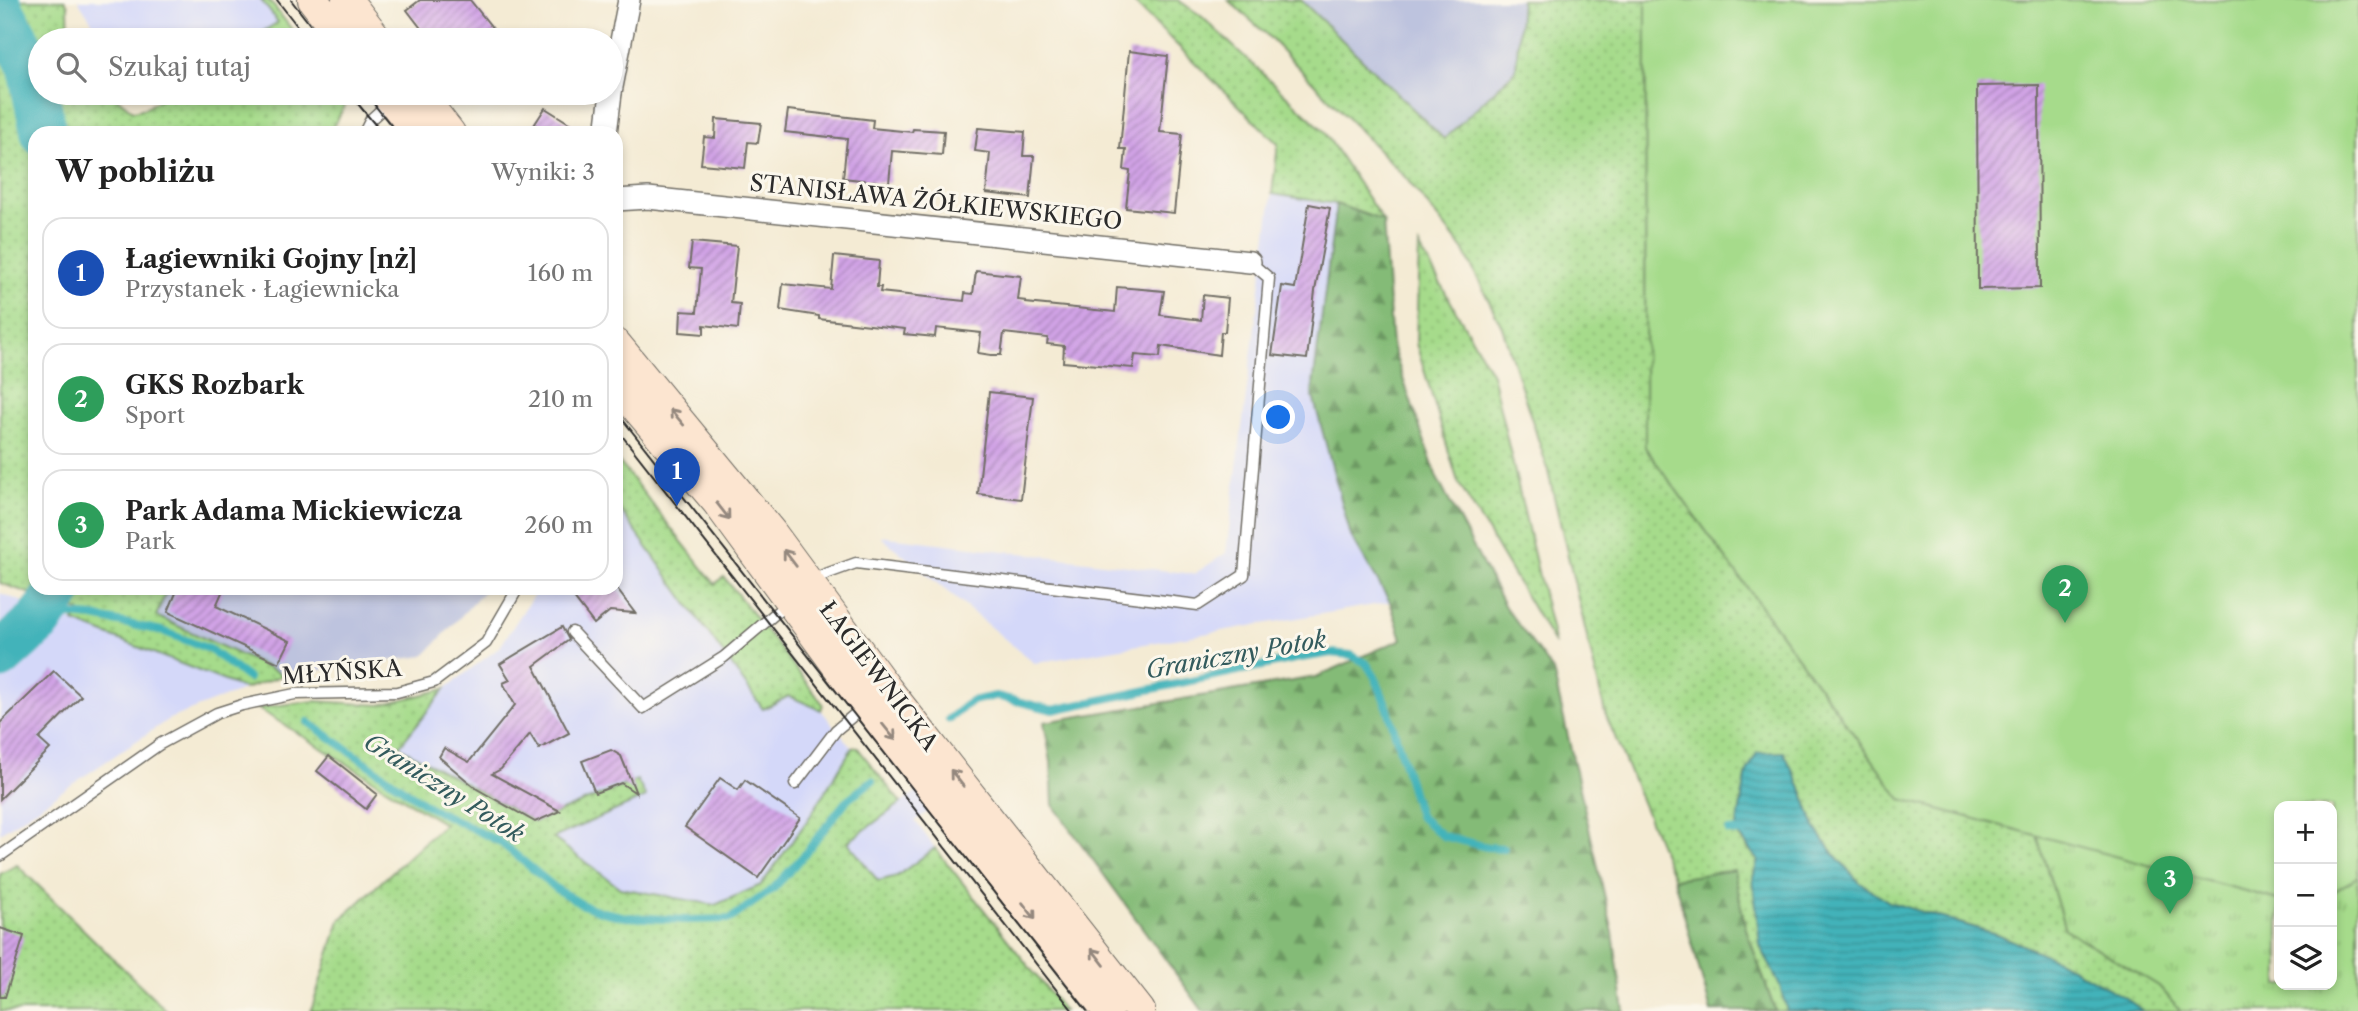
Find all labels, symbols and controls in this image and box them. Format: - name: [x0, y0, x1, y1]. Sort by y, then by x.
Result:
- search box: [28, 28, 623, 105]
- icon: search: [52, 48, 90, 86]
- text: Szukaj tutaj: [108, 51, 251, 83]
- text: W pobliżu: [56, 153, 215, 190]
- text: Wyniki: 3: [491, 158, 595, 186]
- street label: STANISŁAWA ŻÓŁKIEWSKIEGO: [748, 169, 1124, 235]
- text: Łagiewniki Gojny [nż]: [125, 243, 417, 275]
- text: 1: [76, 259, 86, 287]
- text: 160 m: [528, 259, 593, 287]
- text: Przystanek · Łagiewnicka: [125, 275, 399, 303]
- text: GKS Rozbark: [125, 369, 304, 401]
- text: 2: [74, 385, 88, 413]
- text: 210 m: [528, 385, 593, 413]
- your location: [1261, 400, 1295, 434]
- text: Sport: [125, 401, 185, 429]
- one-way arrow: [669, 409, 685, 427]
- pin: 1: [654, 448, 700, 506]
- text: Park Adama Mickiewicza: [125, 495, 462, 527]
- one-way arrow: [716, 501, 731, 519]
- text: 3: [75, 511, 88, 539]
- text: 260 m: [524, 511, 593, 539]
- text: Park: [125, 527, 175, 555]
- one-way arrow: [783, 549, 797, 568]
- pin: 2: [2042, 565, 2088, 623]
- street label: ŁAGIEWNICKA: [814, 596, 945, 757]
- water label: Graniczny Potok: [1143, 624, 1329, 685]
- street label: MŁYŃSKA: [281, 654, 404, 690]
- one-way arrow: [881, 723, 896, 741]
- water label: Graniczny Potok: [359, 727, 530, 849]
- one-way arrow: [950, 770, 965, 788]
- map controls: [2274, 801, 2337, 990]
- button: +: [2274, 801, 2337, 864]
- pin: 3: [2147, 856, 2193, 914]
- button: −: [2274, 864, 2337, 927]
- one-way arrow: [1022, 901, 1037, 920]
- button: layers: [2274, 927, 2337, 990]
- one-way arrow: [1090, 949, 1105, 967]

